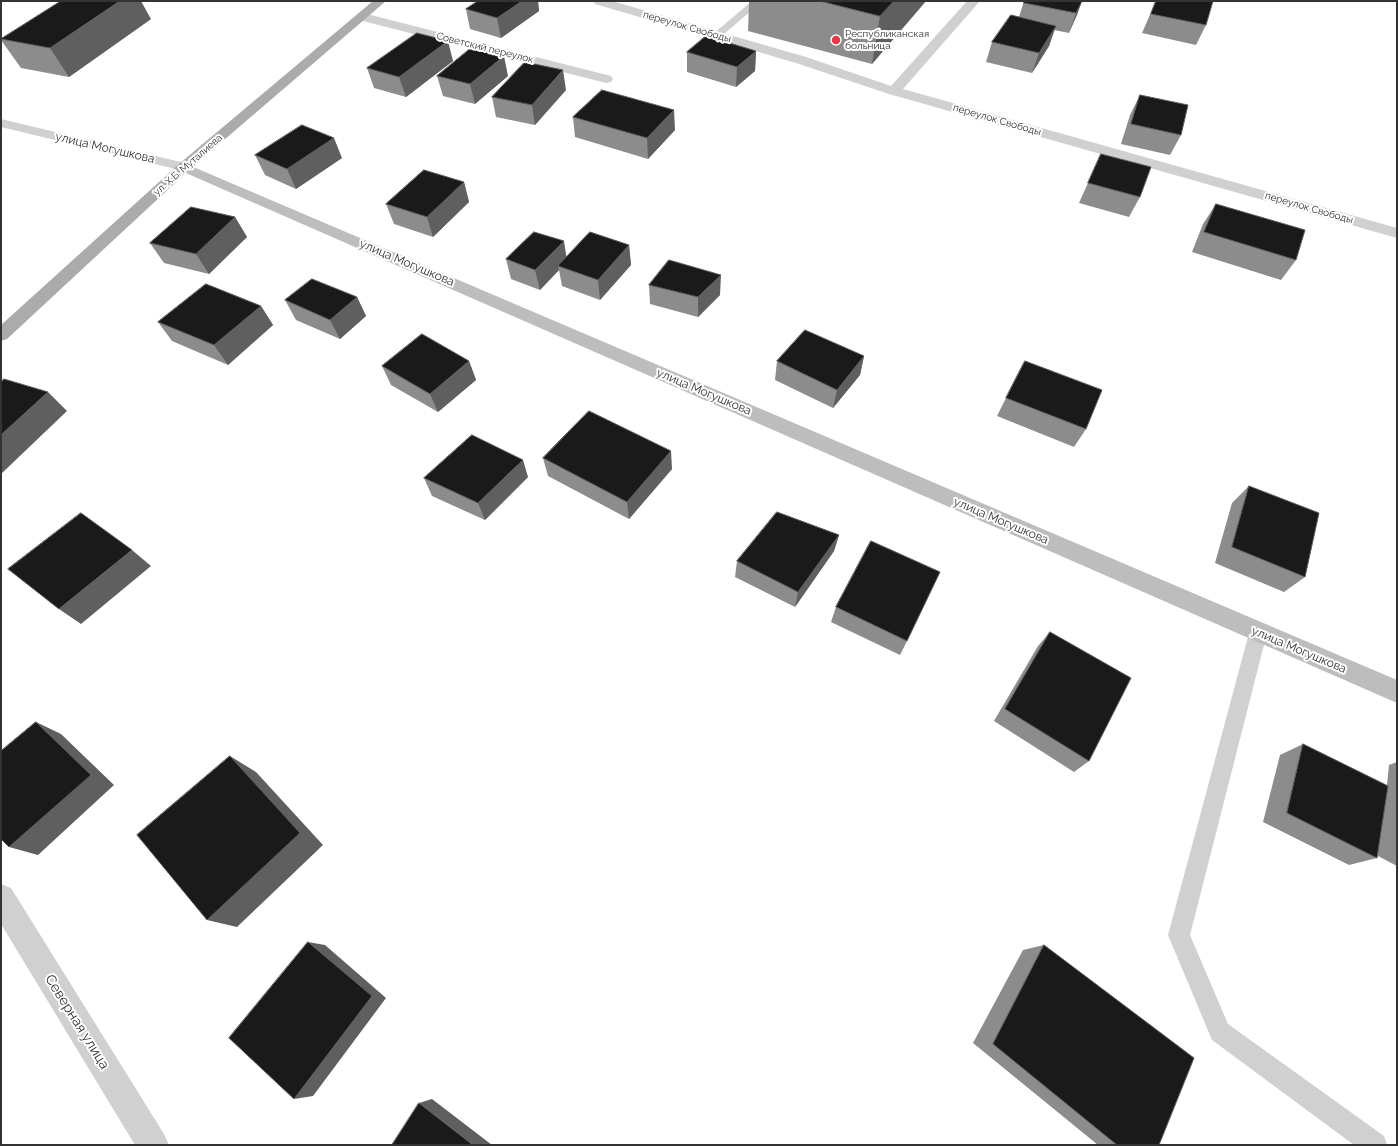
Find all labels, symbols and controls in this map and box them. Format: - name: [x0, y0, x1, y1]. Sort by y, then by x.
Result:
- street label: переулок Свободы: [642, 9, 732, 45]
- place label: Республиканская больница: [845, 28, 929, 52]
- street label: Советский переулок: [435, 30, 535, 66]
- marker: Республиканская больница: [830, 34, 842, 46]
- street label: переулок Свободы: [952, 102, 1042, 138]
- street label: улица Могушкова: [54, 130, 156, 166]
- street label: ул. Х.Б. Муталиева: [151, 132, 225, 198]
- street label: переулок Свободы: [1264, 190, 1354, 226]
- street label: улица Могушкова: [357, 237, 457, 289]
- street label: улица Могушкова: [654, 366, 754, 418]
- street label: улица Могушкова: [951, 495, 1051, 547]
- street label: улица Могушкова: [1249, 624, 1349, 676]
- street label: Северная улица: [41, 972, 113, 1072]

